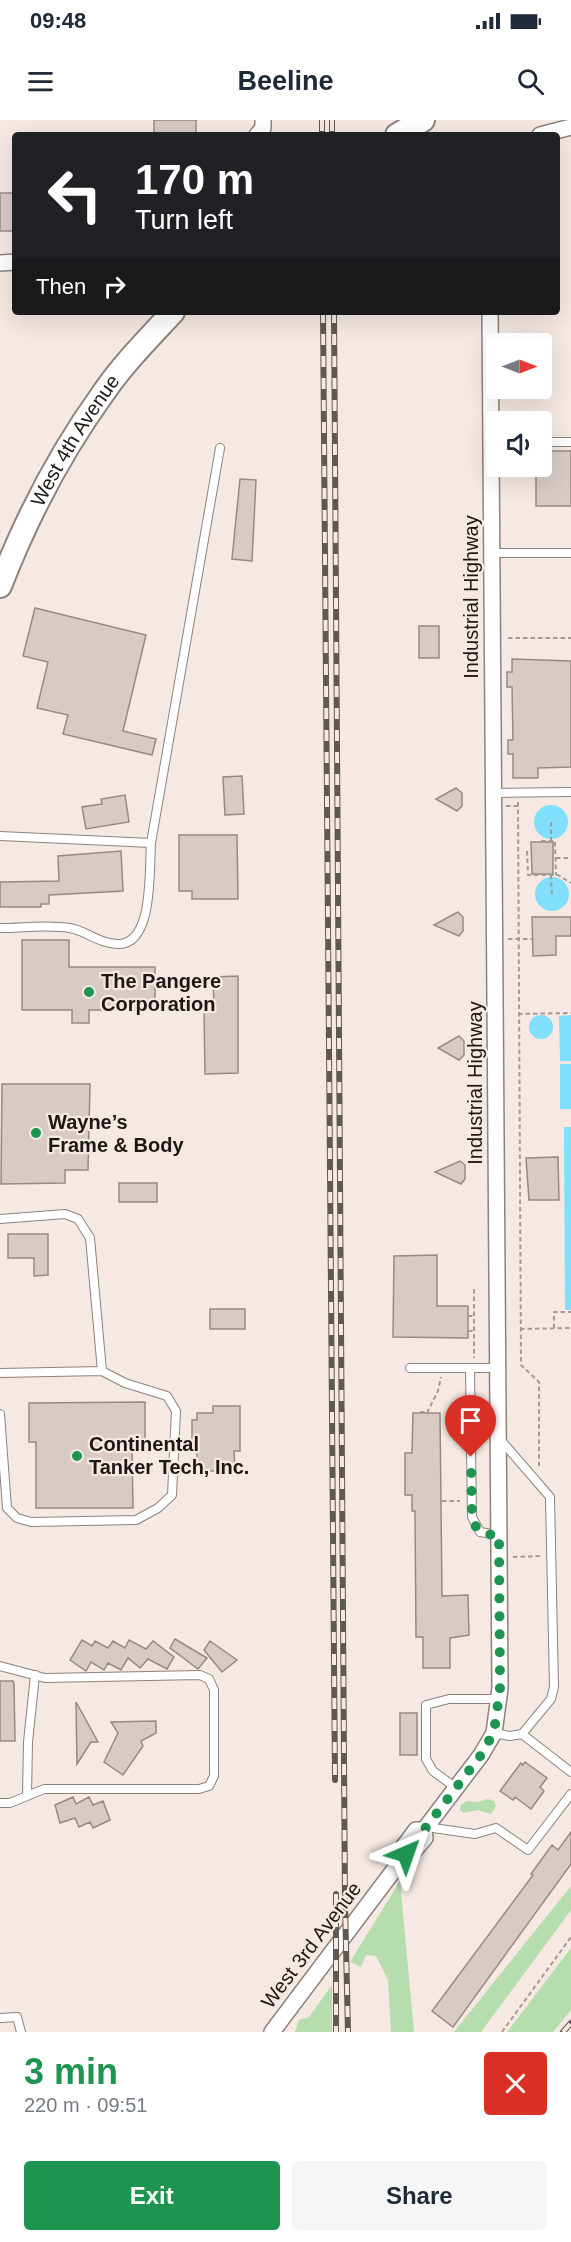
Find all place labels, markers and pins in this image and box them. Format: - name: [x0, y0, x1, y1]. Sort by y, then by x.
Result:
- place label: The Pangere Corporation: [101, 970, 221, 1015]
- marker: The Pangere Corporation: [82, 985, 96, 999]
- place label: Wayne’s Frame & Body: [48, 1111, 184, 1156]
- marker: Wayne’s Frame & Body: [29, 1126, 43, 1140]
- pin: [445, 1395, 496, 1457]
- place label: Continental Tanker Tech, Inc.: [89, 1433, 249, 1478]
- marker: Continental Tanker Tech, Inc.: [70, 1449, 84, 1463]

